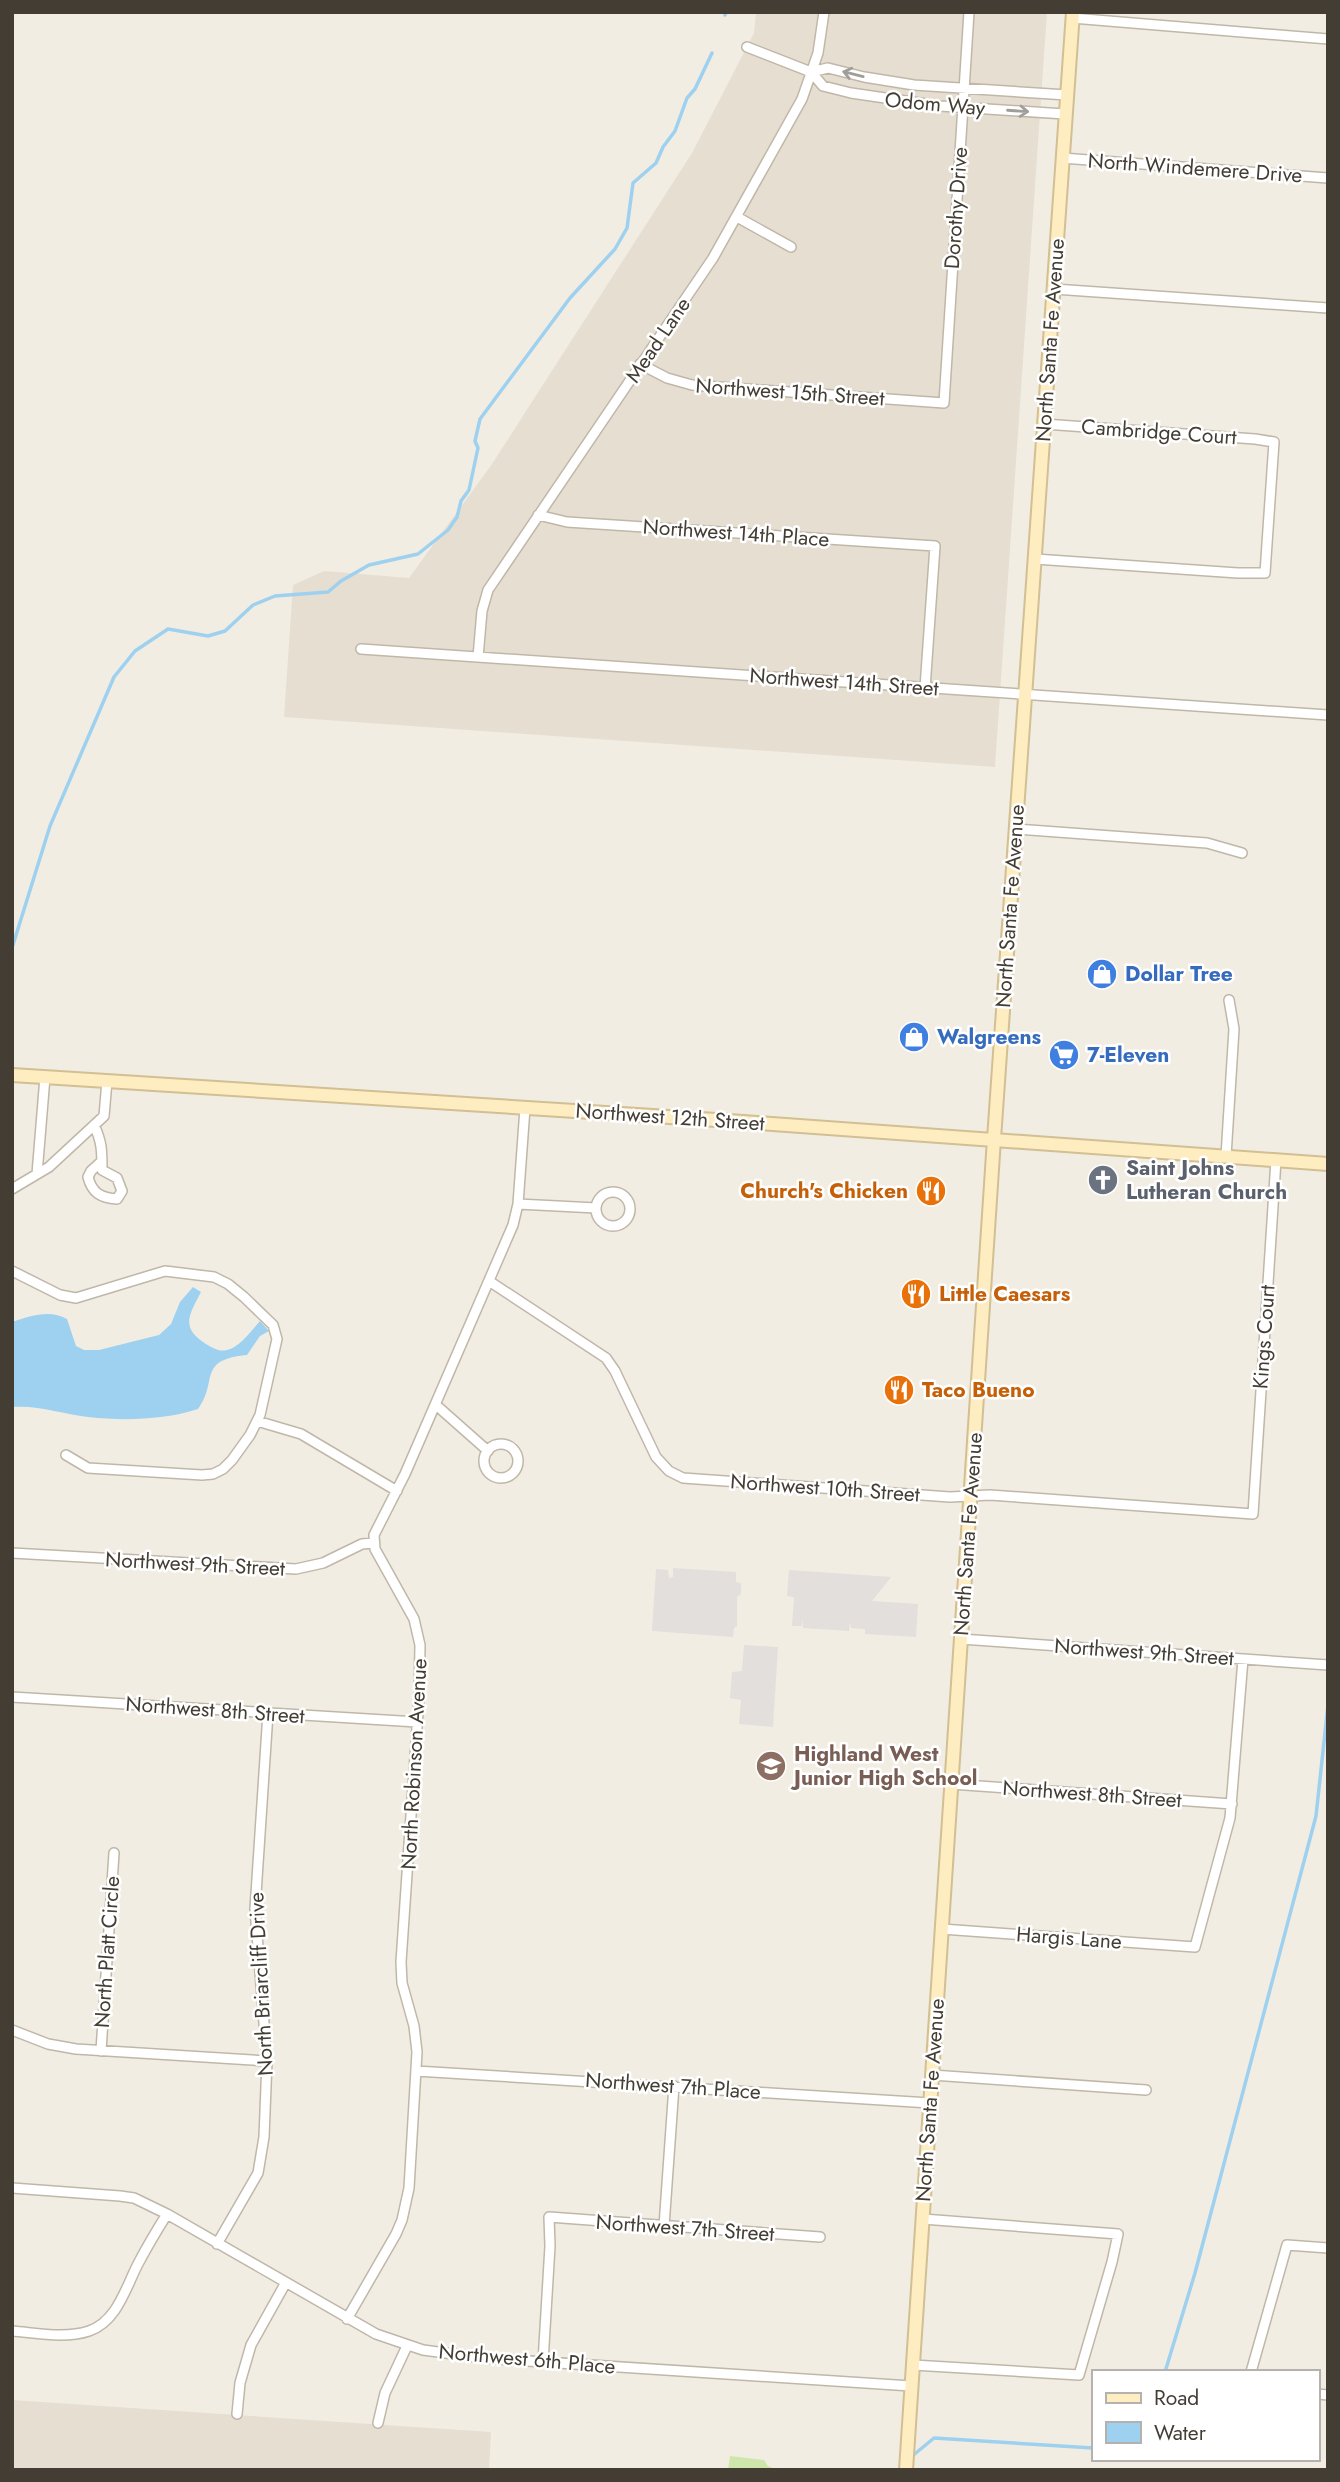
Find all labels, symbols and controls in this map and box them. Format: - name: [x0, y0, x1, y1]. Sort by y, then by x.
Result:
- one-way arrow: [842, 67, 865, 80]
- street label: Odom Way: [884, 85, 987, 123]
- one-way arrow: [1006, 105, 1029, 118]
- street label: Dorothy Drive: [937, 146, 975, 270]
- street label: North Windemere Drive: [1087, 146, 1304, 190]
- street label: North Santa Fe Avenue: [1028, 237, 1072, 443]
- street label: Mead Lane: [618, 291, 698, 389]
- street label: Northwest 15th Street: [695, 370, 885, 414]
- street label: Cambridge Court: [1080, 412, 1238, 452]
- street label: Northwest 14th Place: [642, 512, 830, 554]
- street label: Northwest 14th Street: [748, 660, 940, 704]
- street label: North Santa Fe Avenue: [988, 803, 1032, 1009]
- shop icon: Dollar Tree: [1085, 957, 1119, 991]
- place label: Dollar Tree: [1125, 959, 1233, 989]
- shop icon: Walgreens: [897, 1020, 931, 1054]
- place label: Walgreens: [937, 1022, 1042, 1052]
- supermarket icon: 7-Eleven: [1047, 1038, 1081, 1072]
- place label: 7-Eleven: [1087, 1040, 1169, 1070]
- street label: Northwest 12th Street: [575, 1095, 765, 1139]
- place label: Saint Johns Lutheran Church: [1126, 1153, 1287, 1207]
- church icon: Saint Johns Lutheran Church: [1086, 1163, 1120, 1197]
- restaurant icon: Church's Chicken: [914, 1174, 948, 1208]
- place label: Church's Chicken: [740, 1176, 908, 1206]
- restaurant icon: Little Caesars: [899, 1277, 933, 1311]
- place label: Little Caesars: [939, 1279, 1071, 1309]
- street label: Kings Court: [1245, 1284, 1283, 1390]
- restaurant icon: Taco Bueno: [882, 1373, 916, 1407]
- place label: Taco Bueno: [922, 1375, 1035, 1405]
- street label: North Santa Fe Avenue: [946, 1431, 990, 1637]
- street label: Northwest 10th Street: [729, 1466, 921, 1510]
- street label: Northwest 9th Street: [104, 1544, 286, 1584]
- street label: Northwest 9th Street: [1053, 1631, 1235, 1673]
- street label: North Robinson Avenue: [393, 1657, 435, 1870]
- street label: Northwest 8th Street: [124, 1689, 306, 1731]
- place label: Highland West Junior High School: [790, 1739, 977, 1793]
- school or university icon: Highland West Junior High School: [754, 1749, 788, 1783]
- street label: Northwest 8th Street: [1001, 1773, 1183, 1815]
- street label: North Platt Circle: [87, 1875, 127, 2029]
- street label: North Briarcliff Drive: [241, 1891, 281, 2077]
- street label: Hargis Lane: [1015, 1919, 1123, 1957]
- street label: North Santa Fe Avenue: [908, 1997, 952, 2203]
- street label: Northwest 7th Place: [584, 2065, 762, 2107]
- street label: Northwest 7th Street: [595, 2207, 775, 2249]
- street label: Northwest 6th Place: [437, 2336, 617, 2382]
- legend: [1092, 2370, 1319, 2461]
- text: Road: [1154, 2383, 1199, 2413]
- text: Water: [1154, 2418, 1207, 2448]

